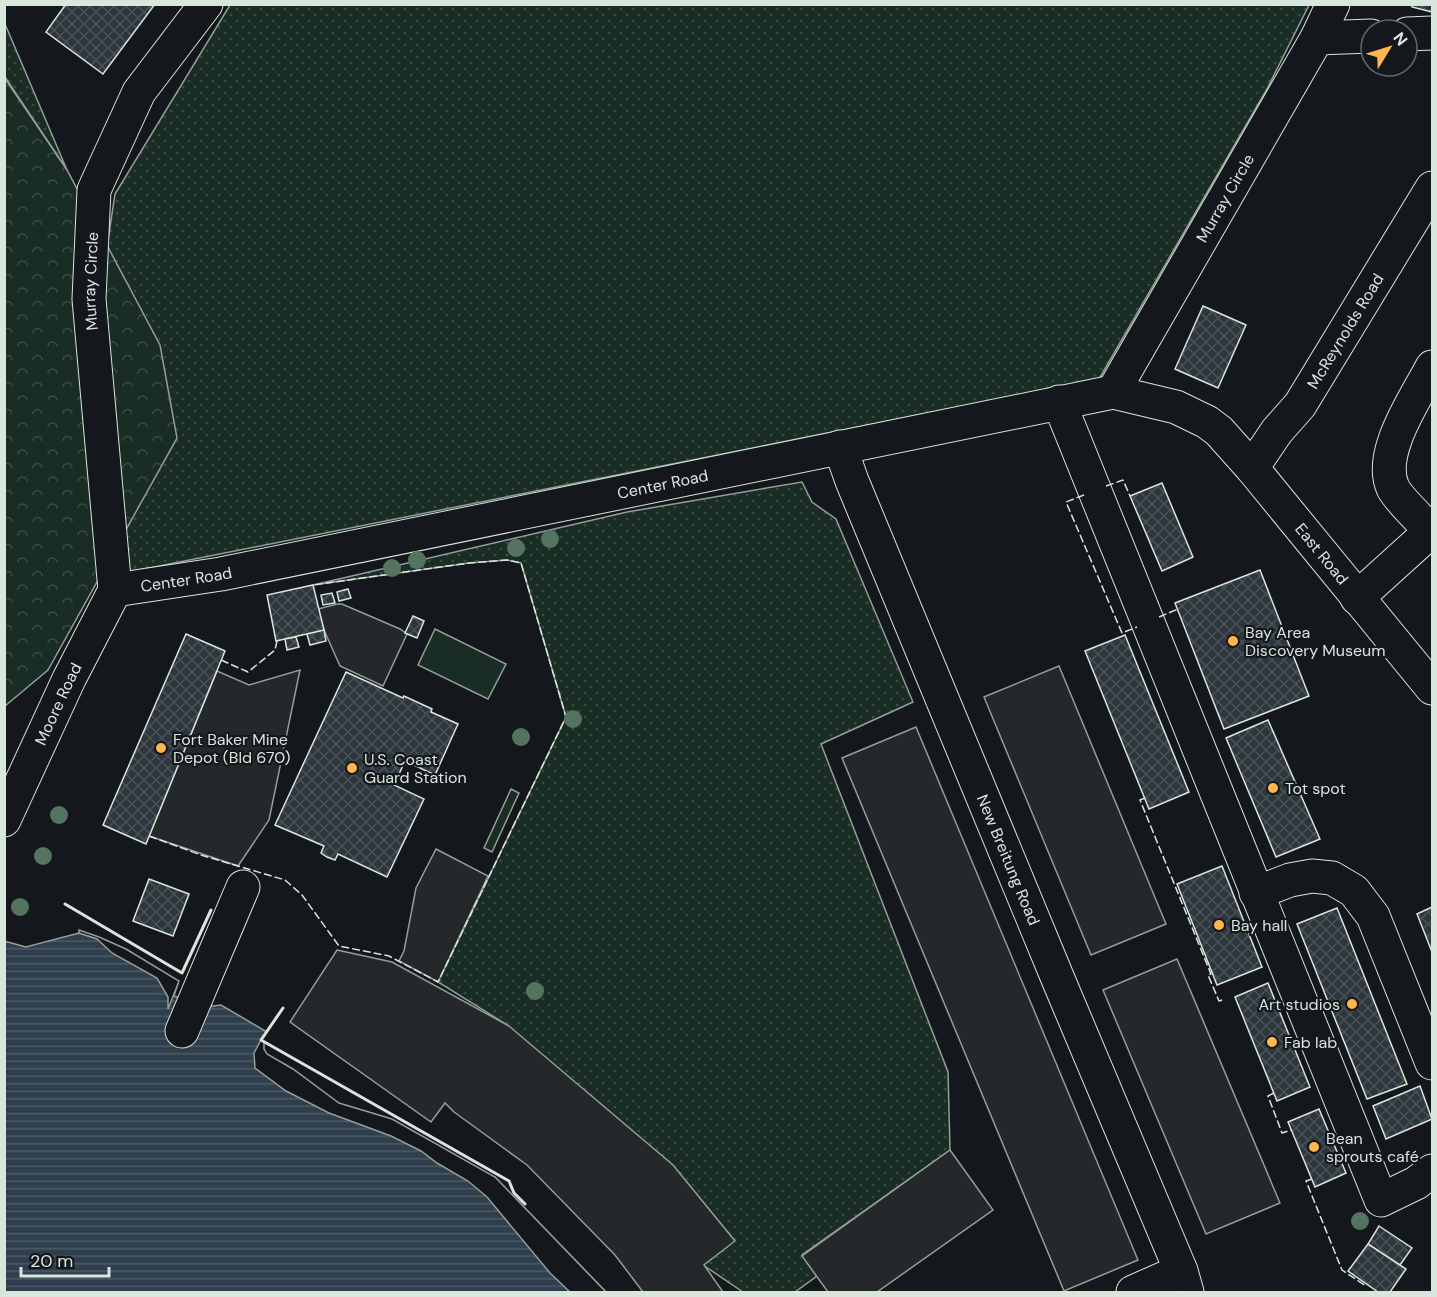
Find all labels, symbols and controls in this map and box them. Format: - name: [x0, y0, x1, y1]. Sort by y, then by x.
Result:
- north arrow: [1359, 18, 1419, 78]
- text: N: [1389, 28, 1412, 50]
- street label: Murray Circle: [1191, 150, 1259, 246]
- street label: Murray Circle: [79, 231, 103, 331]
- street label: McReynolds Road: [1302, 270, 1389, 393]
- street label: Center Road: [615, 465, 710, 504]
- street label: East Road: [1290, 519, 1353, 589]
- street label: Center Road: [139, 562, 234, 597]
- place label: Bay Area Discovery Museum: [1245, 622, 1385, 661]
- marker: Bay Area Discovery Museum: [1226, 634, 1240, 648]
- street label: Moore Road: [30, 659, 87, 749]
- place label: Fort Baker Mine Depot (Bld 670): [173, 729, 291, 768]
- marker: Fort Baker Mine Depot (Bld 670): [154, 741, 168, 755]
- place label: U.S. Coast Guard Station: [364, 749, 467, 788]
- marker: U.S. Coast Guard Station: [345, 761, 359, 775]
- place label: Tot spot: [1285, 778, 1346, 799]
- marker: Tot spot: [1266, 781, 1280, 795]
- street label: New Breitung Road: [972, 791, 1045, 929]
- place label: Bay hall: [1231, 915, 1287, 936]
- marker: Bay hall: [1212, 918, 1226, 932]
- place label: Art studios: [1258, 994, 1340, 1015]
- marker: Art studios: [1345, 997, 1359, 1011]
- place label: Fab lab: [1284, 1032, 1337, 1053]
- marker: Fab lab: [1265, 1035, 1279, 1049]
- place label: Bean sprouts café: [1326, 1128, 1419, 1167]
- marker: Bean sprouts café: [1307, 1140, 1321, 1154]
- scale bar: [21, 1240, 110, 1278]
- text: 20 m: [30, 1249, 73, 1273]

